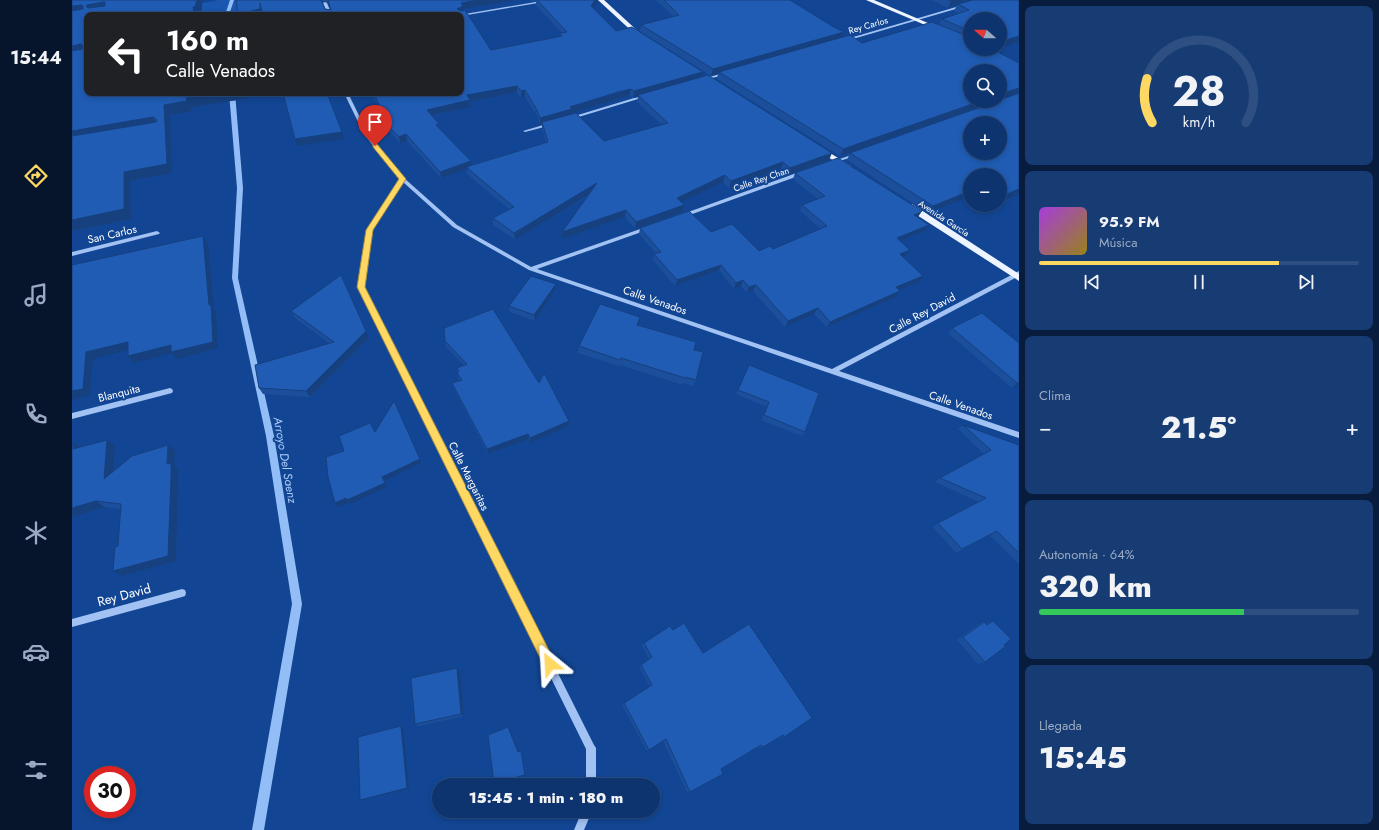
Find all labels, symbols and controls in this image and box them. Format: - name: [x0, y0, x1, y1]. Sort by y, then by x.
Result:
- north arrow: [963, 12, 1007, 56]
- map controls: [963, 12, 1007, 212]
- street label: Rey Carlos: [847, 13, 890, 37]
- text: 160 m: [166, 20, 249, 61]
- icon: left: [100, 28, 152, 80]
- text: 15:44: [10, 45, 62, 71]
- text: Calle Venados: [166, 58, 275, 84]
- text: 28: [1172, 61, 1226, 122]
- button: search: [963, 64, 1007, 108]
- pin: [358, 105, 392, 146]
- icon: arrive: [364, 111, 386, 133]
- text: km/h: [1183, 112, 1215, 132]
- button: +: [963, 116, 1007, 160]
- icon: directions: [22, 162, 50, 190]
- street label: Calle Rey Chan: [731, 163, 791, 195]
- button: −: [963, 168, 1007, 212]
- street label: Avenida García: [916, 197, 972, 239]
- text: 95.9 FM: [1099, 211, 1160, 233]
- street label: San Carlos: [86, 220, 139, 247]
- text: Música: [1099, 233, 1137, 252]
- icon: previous: [1081, 271, 1103, 293]
- icon: pause: [1188, 271, 1210, 293]
- icon: next: [1295, 271, 1317, 293]
- icon: music: [22, 281, 50, 309]
- street label: Calle Venados: [621, 282, 690, 319]
- street label: Calle Rey David: [886, 289, 958, 337]
- street label: Blanquita: [96, 380, 142, 406]
- text: Clima: [1039, 386, 1071, 405]
- street label: Calle Venados: [927, 387, 996, 424]
- icon: phone: [22, 400, 50, 428]
- text: 21.5°: [1161, 406, 1236, 449]
- text: −: [1039, 411, 1052, 443]
- text: +: [1345, 411, 1359, 443]
- water label: Arroyo Del Saenz: [268, 414, 302, 505]
- street label: Calle Margaritas: [445, 439, 493, 514]
- icon: climate: [22, 519, 50, 547]
- text: Autonomía · 64%: [1039, 545, 1135, 564]
- text: 320 km: [1039, 565, 1152, 608]
- street label: Rey David: [95, 579, 153, 611]
- icon: car: [22, 638, 50, 666]
- position arrow: [529, 643, 571, 685]
- text: Llegada: [1039, 716, 1082, 735]
- text: 15:45: [1039, 736, 1127, 779]
- icon: filters: [22, 756, 50, 784]
- speed limit sign: 30: [84, 766, 136, 818]
- text: 15:45 · 1 min · 180 m: [469, 787, 623, 809]

